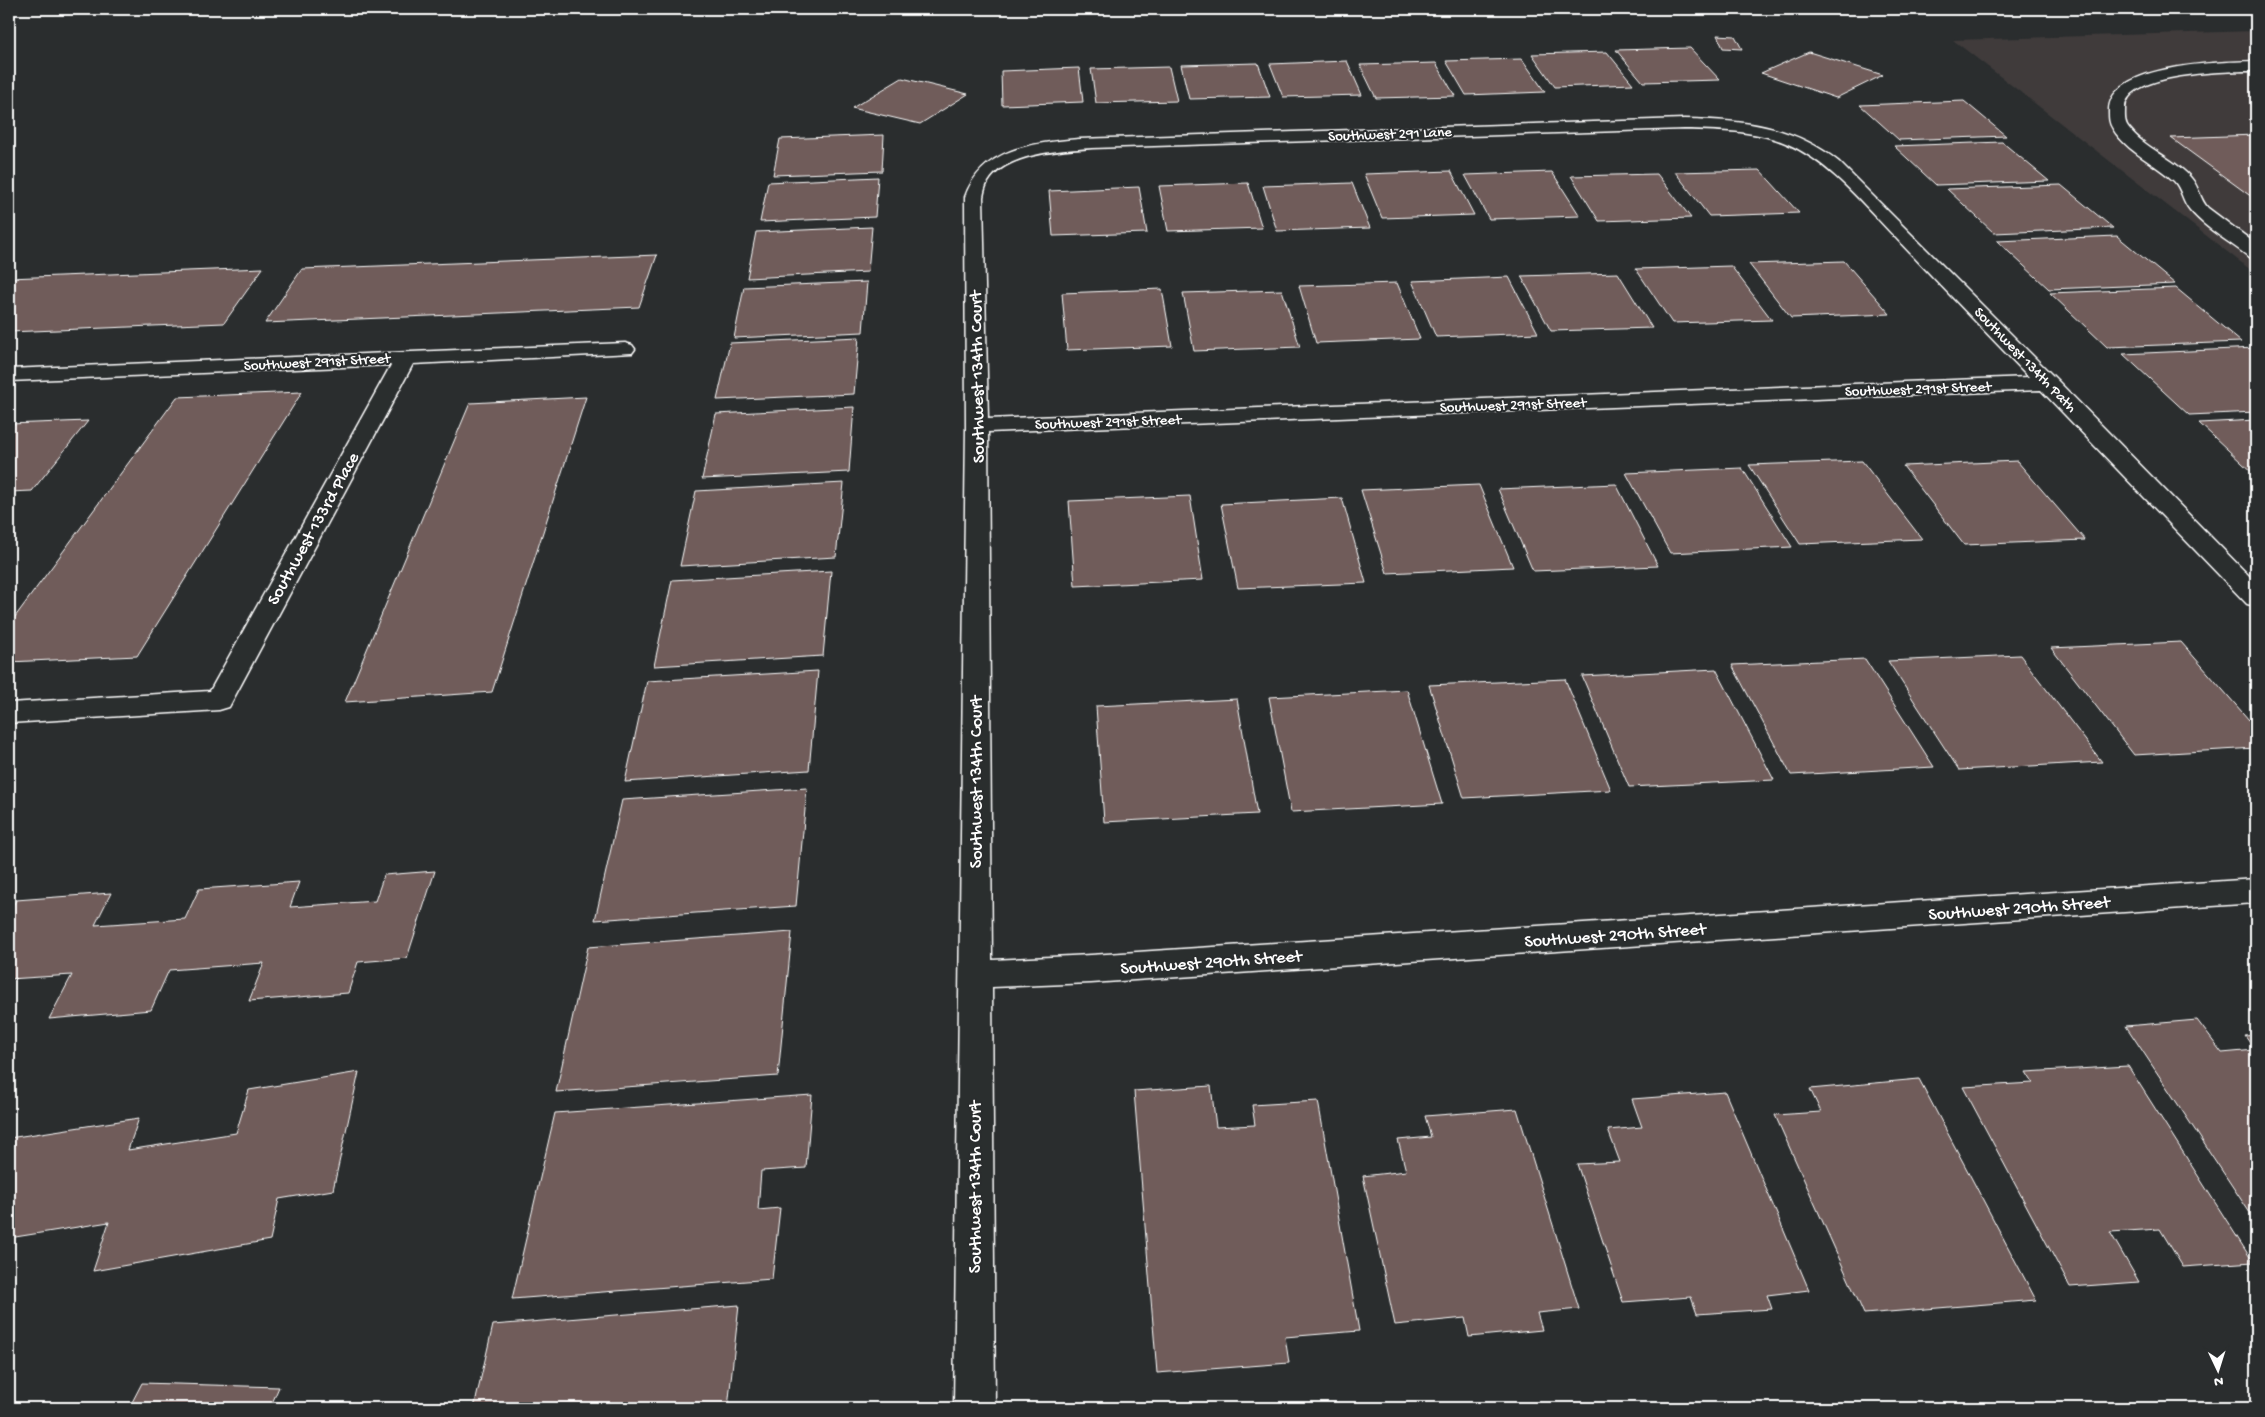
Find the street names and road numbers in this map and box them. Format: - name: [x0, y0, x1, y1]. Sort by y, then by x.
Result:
- street label: Southwest 291 Lane: [1328, 124, 1452, 146]
- street label: Southwest 134th Court: [966, 289, 991, 463]
- street label: Southwest 134th Path: [1969, 304, 2080, 417]
- street label: Southwest 291st Street: [243, 350, 393, 376]
- street label: Southwest 291st Street: [1844, 378, 1994, 402]
- street label: Southwest 291st Street: [1439, 394, 1589, 418]
- street label: Southwest 291st Street: [1034, 411, 1184, 435]
- street label: Southwest 133rd Place: [264, 449, 365, 609]
- street label: Southwest 134th Court: [967, 694, 988, 868]
- street label: Southwest 290th Street: [1928, 893, 2112, 926]
- street label: Southwest 290th Street: [1524, 920, 1708, 953]
- street label: Southwest 290th Street: [1120, 947, 1304, 980]
- street label: Southwest 134th Court: [966, 1099, 987, 1273]

